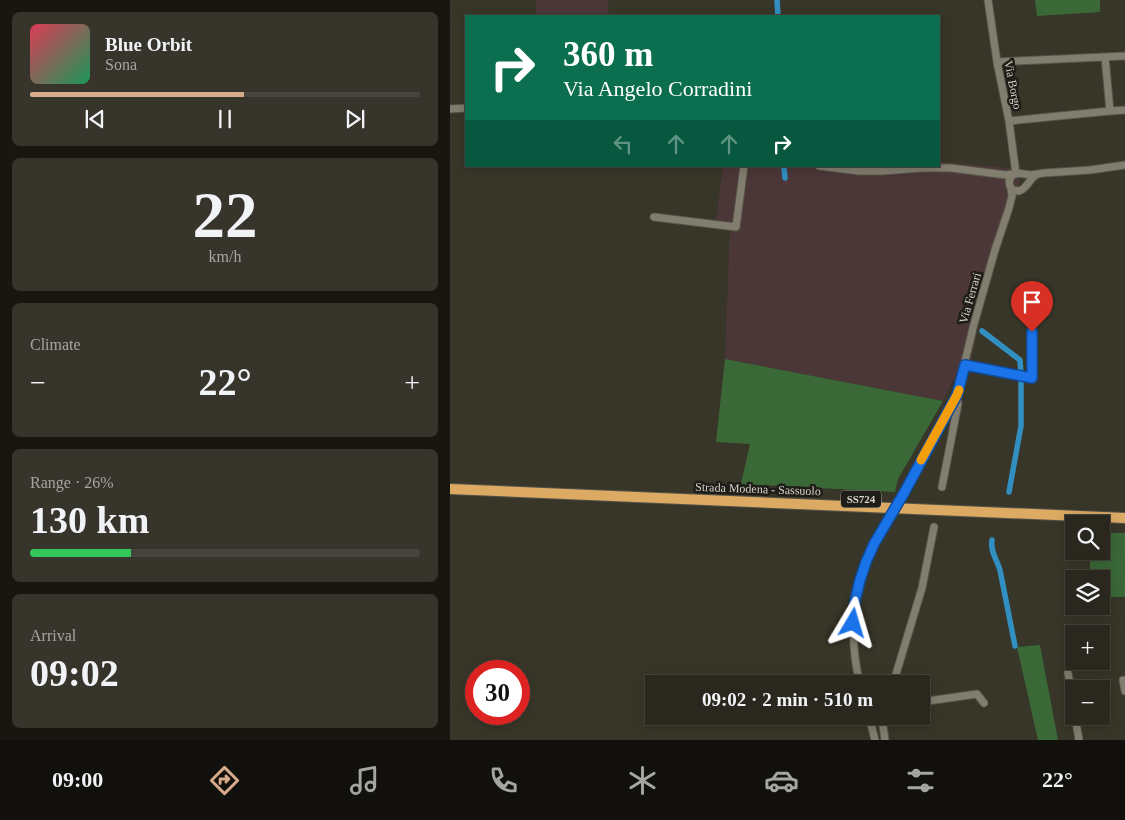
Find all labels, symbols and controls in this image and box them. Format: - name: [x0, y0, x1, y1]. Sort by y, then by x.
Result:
- text: Blue Orbit: [105, 34, 192, 55]
- icon: right: [480, 35, 545, 100]
- text: 360 m: [563, 35, 653, 74]
- text: Sona: [105, 56, 137, 73]
- street label: Via Borgo: [1001, 59, 1025, 111]
- text: Via Angelo Corradini: [563, 76, 752, 101]
- icon: previous: [81, 105, 109, 133]
- icon: pause: [211, 105, 239, 133]
- icon: next: [341, 105, 369, 133]
- icon: left: [609, 130, 637, 158]
- icon: ahead: [662, 130, 690, 158]
- icon: ahead: [715, 130, 743, 158]
- icon: right: [768, 130, 796, 158]
- text: 22: [193, 179, 258, 251]
- text: km/h: [209, 248, 241, 265]
- street label: Via Ferrari: [956, 270, 984, 325]
- pin: [1011, 281, 1053, 332]
- icon: arrive: [1018, 288, 1046, 316]
- text: Climate: [30, 336, 81, 353]
- text: 22°: [198, 361, 252, 403]
- text: −: [30, 367, 46, 398]
- text: +: [404, 367, 420, 398]
- text: Range · 26%: [30, 474, 114, 491]
- street label: Strada Modena - Sassuolo: [695, 480, 821, 498]
- road number: SS724: [841, 490, 881, 508]
- text: 130 km: [30, 499, 149, 541]
- map controls: [1065, 515, 1110, 725]
- button: search: [1065, 515, 1110, 560]
- button: layers: [1065, 570, 1110, 615]
- position arrow: [826, 596, 878, 648]
- button: +: [1065, 625, 1110, 670]
- text: Arrival: [30, 627, 76, 644]
- text: 09:02: [30, 652, 119, 694]
- speed limit sign: 30: [465, 660, 530, 725]
- button: −: [1065, 680, 1110, 725]
- text: 09:02 · 2 min · 510 m: [702, 689, 873, 710]
- icon: directions: [207, 763, 242, 798]
- icon: music: [347, 763, 382, 798]
- icon: phone: [486, 763, 521, 798]
- icon: climate: [625, 763, 660, 798]
- icon: car: [764, 763, 799, 798]
- icon: filters: [903, 763, 938, 798]
- text: 09:00: [52, 767, 103, 792]
- text: 22°: [1042, 767, 1073, 792]

